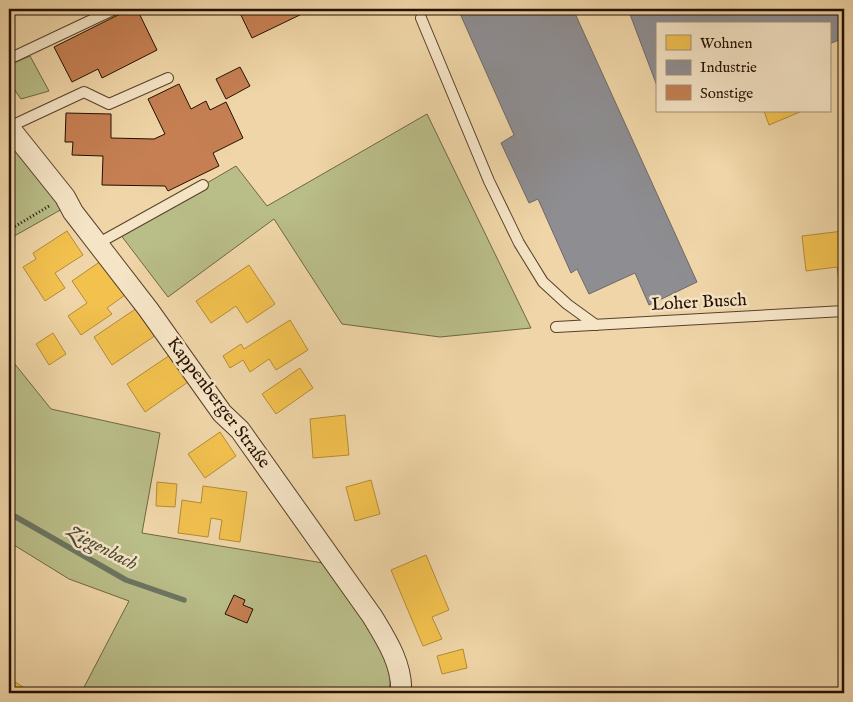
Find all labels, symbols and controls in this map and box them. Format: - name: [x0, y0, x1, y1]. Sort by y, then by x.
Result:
- legend: [656, 22, 830, 112]
- text: Wohnen: [700, 34, 752, 53]
- text: Industrie: [700, 58, 757, 77]
- text: Sonstige: [700, 84, 753, 103]
- street label: Loher Busch: [651, 289, 748, 317]
- street label: Kappenberger Straße: [161, 333, 275, 473]
- water label: Ziegenbach: [61, 519, 141, 576]

